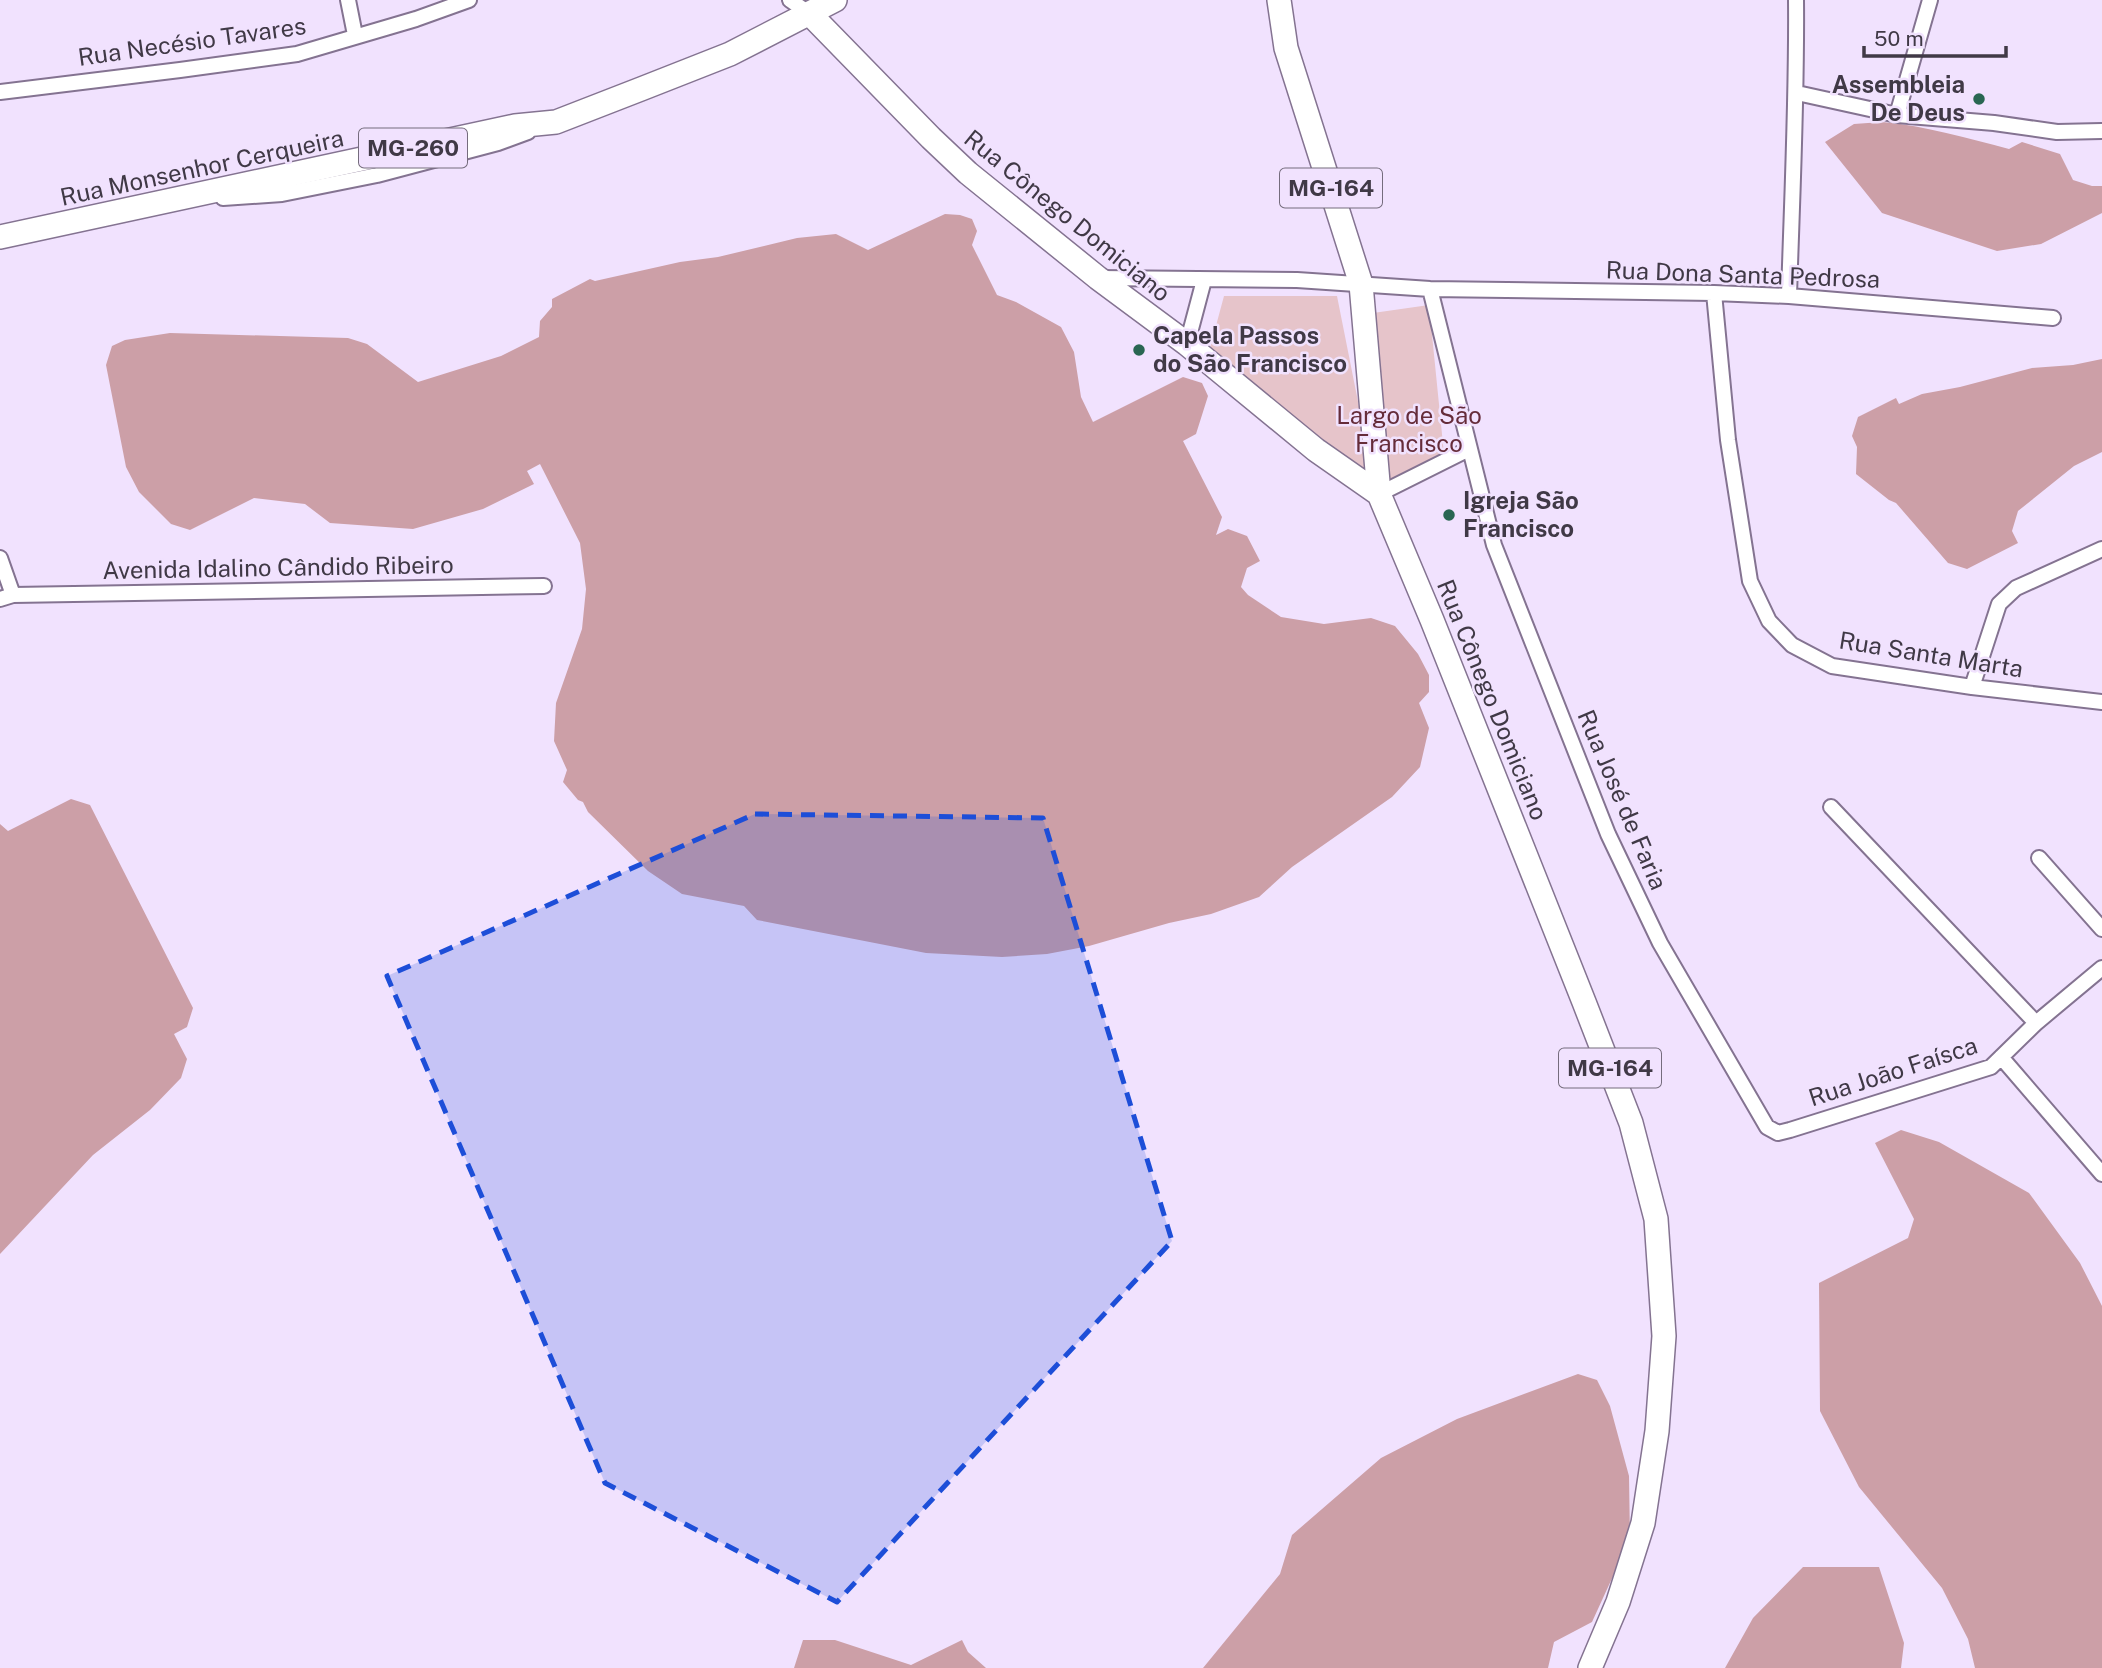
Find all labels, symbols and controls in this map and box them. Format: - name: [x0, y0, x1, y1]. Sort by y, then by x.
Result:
- street label: Rua Necésio Tavares: [76, 11, 308, 71]
- scale bar: [1864, 14, 2006, 58]
- text: 50 m: [1874, 26, 1924, 51]
- place label: Assembleia De Deus: [1832, 70, 1965, 126]
- marker: Assembleia De Deus: [1971, 91, 1987, 107]
- street label: Rua Monsenhor Cerqueira: [57, 123, 346, 211]
- street label: Rua Cônego Domiciano: [959, 124, 1176, 307]
- road number: MG-260: [359, 128, 467, 168]
- road number: MG-164: [1280, 168, 1382, 208]
- street label: Rua Dona Santa Pedrosa: [1605, 255, 1881, 293]
- place label: Capela Passos do São Francisco: [1153, 321, 1347, 377]
- marker: Capela Passos do São Francisco: [1131, 342, 1147, 358]
- park label: Largo de São Francisco: [1336, 401, 1482, 457]
- place label: Igreja São Francisco: [1463, 486, 1579, 542]
- marker: Igreja São Francisco: [1441, 507, 1457, 523]
- street label: Avenida Idalino Cândido Ribeiro: [102, 550, 454, 584]
- street label: Rua Cônego Domiciano: [1432, 575, 1554, 824]
- street label: Rua Santa Marta: [1837, 626, 2025, 682]
- street label: Rua José de Faria: [1572, 706, 1673, 894]
- street label: Rua João Faísca: [1805, 1031, 1981, 1112]
- road number: MG-164: [1559, 1049, 1661, 1088]

